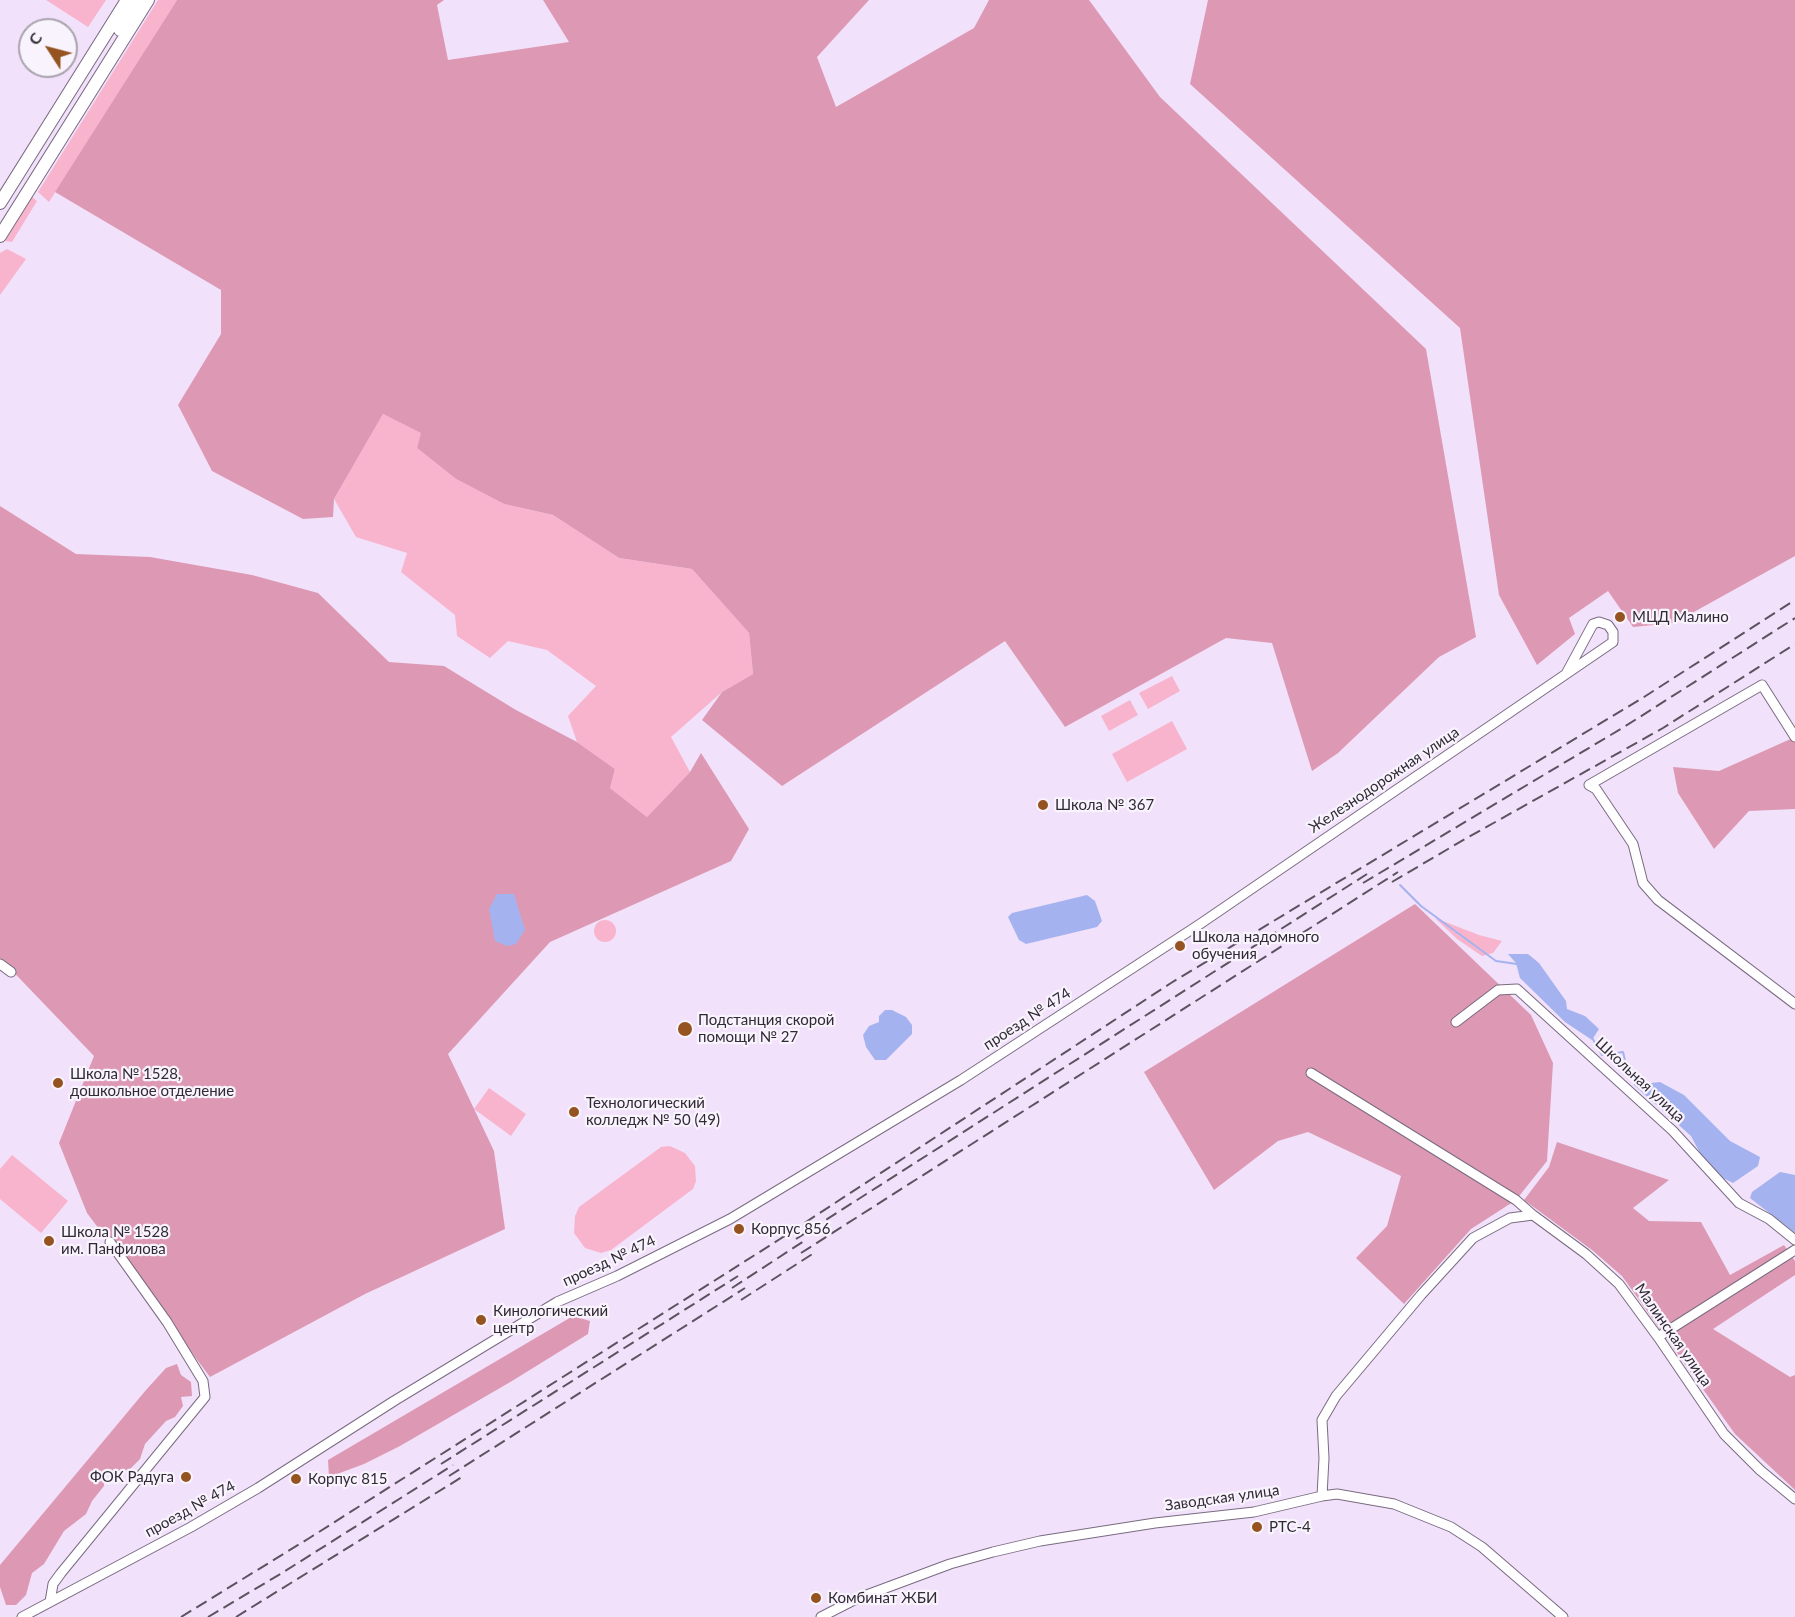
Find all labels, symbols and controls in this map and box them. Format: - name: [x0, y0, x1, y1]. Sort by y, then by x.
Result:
- north arrow: [18, 18, 78, 78]
- text: С: [24, 28, 45, 48]
- place label: МЦД Малино: [1632, 608, 1729, 626]
- marker: МЦД Малино: [1613, 610, 1627, 624]
- street label: Железнодорожная улица: [1306, 723, 1462, 837]
- place label: Школа № 367: [1055, 796, 1154, 814]
- marker: Школа № 367: [1036, 798, 1050, 812]
- place label: Школа надомного обучения: [1192, 928, 1319, 963]
- marker: Школа надомного обучения: [1173, 939, 1187, 953]
- street label: проезд № 474: [980, 984, 1074, 1054]
- place label: Подстанция скорой помощи № 27: [698, 1011, 834, 1046]
- marker: Подстанция скорой помощи № 27: [676, 1020, 694, 1038]
- street label: Школьная улица: [1592, 1034, 1688, 1126]
- place label: Школа № 1528, дошкольное отделение: [70, 1065, 234, 1100]
- marker: Школа № 1528, дошкольное отделение: [51, 1076, 65, 1090]
- place label: Технологический колледж № 50 (49): [586, 1094, 720, 1129]
- marker: Технологический колледж № 50 (49): [567, 1105, 581, 1119]
- place label: Корпус 856: [751, 1220, 830, 1238]
- marker: Корпус 856: [732, 1222, 746, 1236]
- place label: Школа № 1528 им. Панфилова: [61, 1223, 169, 1258]
- street label: проезд № 474: [560, 1232, 658, 1290]
- marker: Школа № 1528 им. Панфилова: [42, 1234, 56, 1248]
- street label: Малинская улица: [1631, 1280, 1715, 1390]
- place label: Кинологический центр: [493, 1302, 608, 1337]
- marker: Кинологический центр: [474, 1313, 488, 1327]
- place label: ФОК Радуга: [90, 1468, 174, 1486]
- marker: ФОК Радуга: [179, 1470, 193, 1484]
- place label: Корпус 815: [308, 1470, 387, 1488]
- marker: Корпус 815: [289, 1472, 303, 1486]
- street label: проезд № 474: [142, 1477, 238, 1541]
- street label: Заводская улица: [1164, 1481, 1280, 1515]
- place label: РТС-4: [1269, 1518, 1311, 1536]
- marker: РТС-4: [1250, 1520, 1264, 1534]
- place label: Комбинат ЖБИ: [828, 1589, 937, 1607]
- marker: Комбинат ЖБИ: [809, 1591, 823, 1605]

